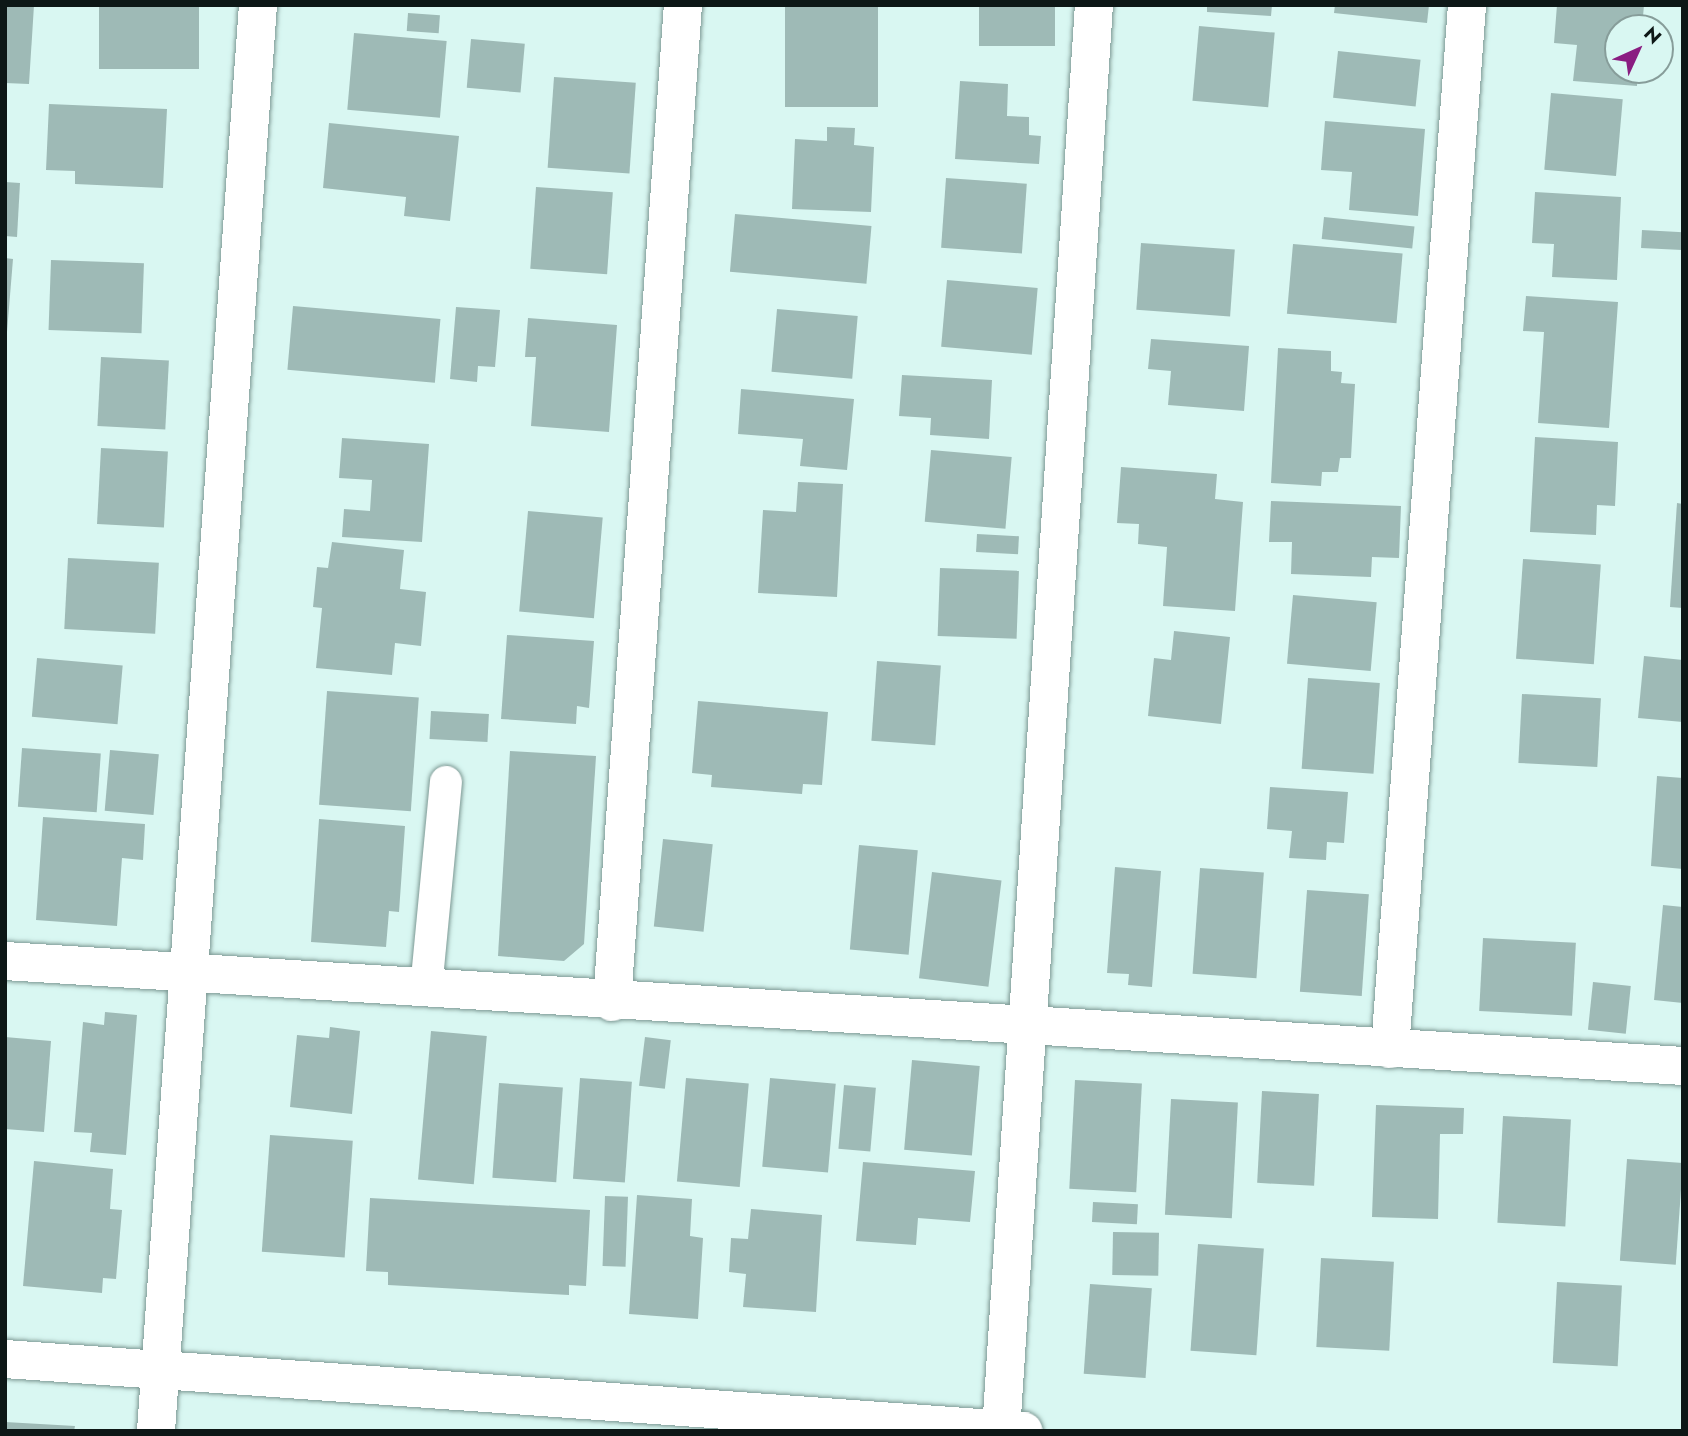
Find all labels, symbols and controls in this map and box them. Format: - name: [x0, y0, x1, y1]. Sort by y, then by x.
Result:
- north arrow: [1604, 14, 1674, 84]
- text: N: [1638, 20, 1668, 50]

